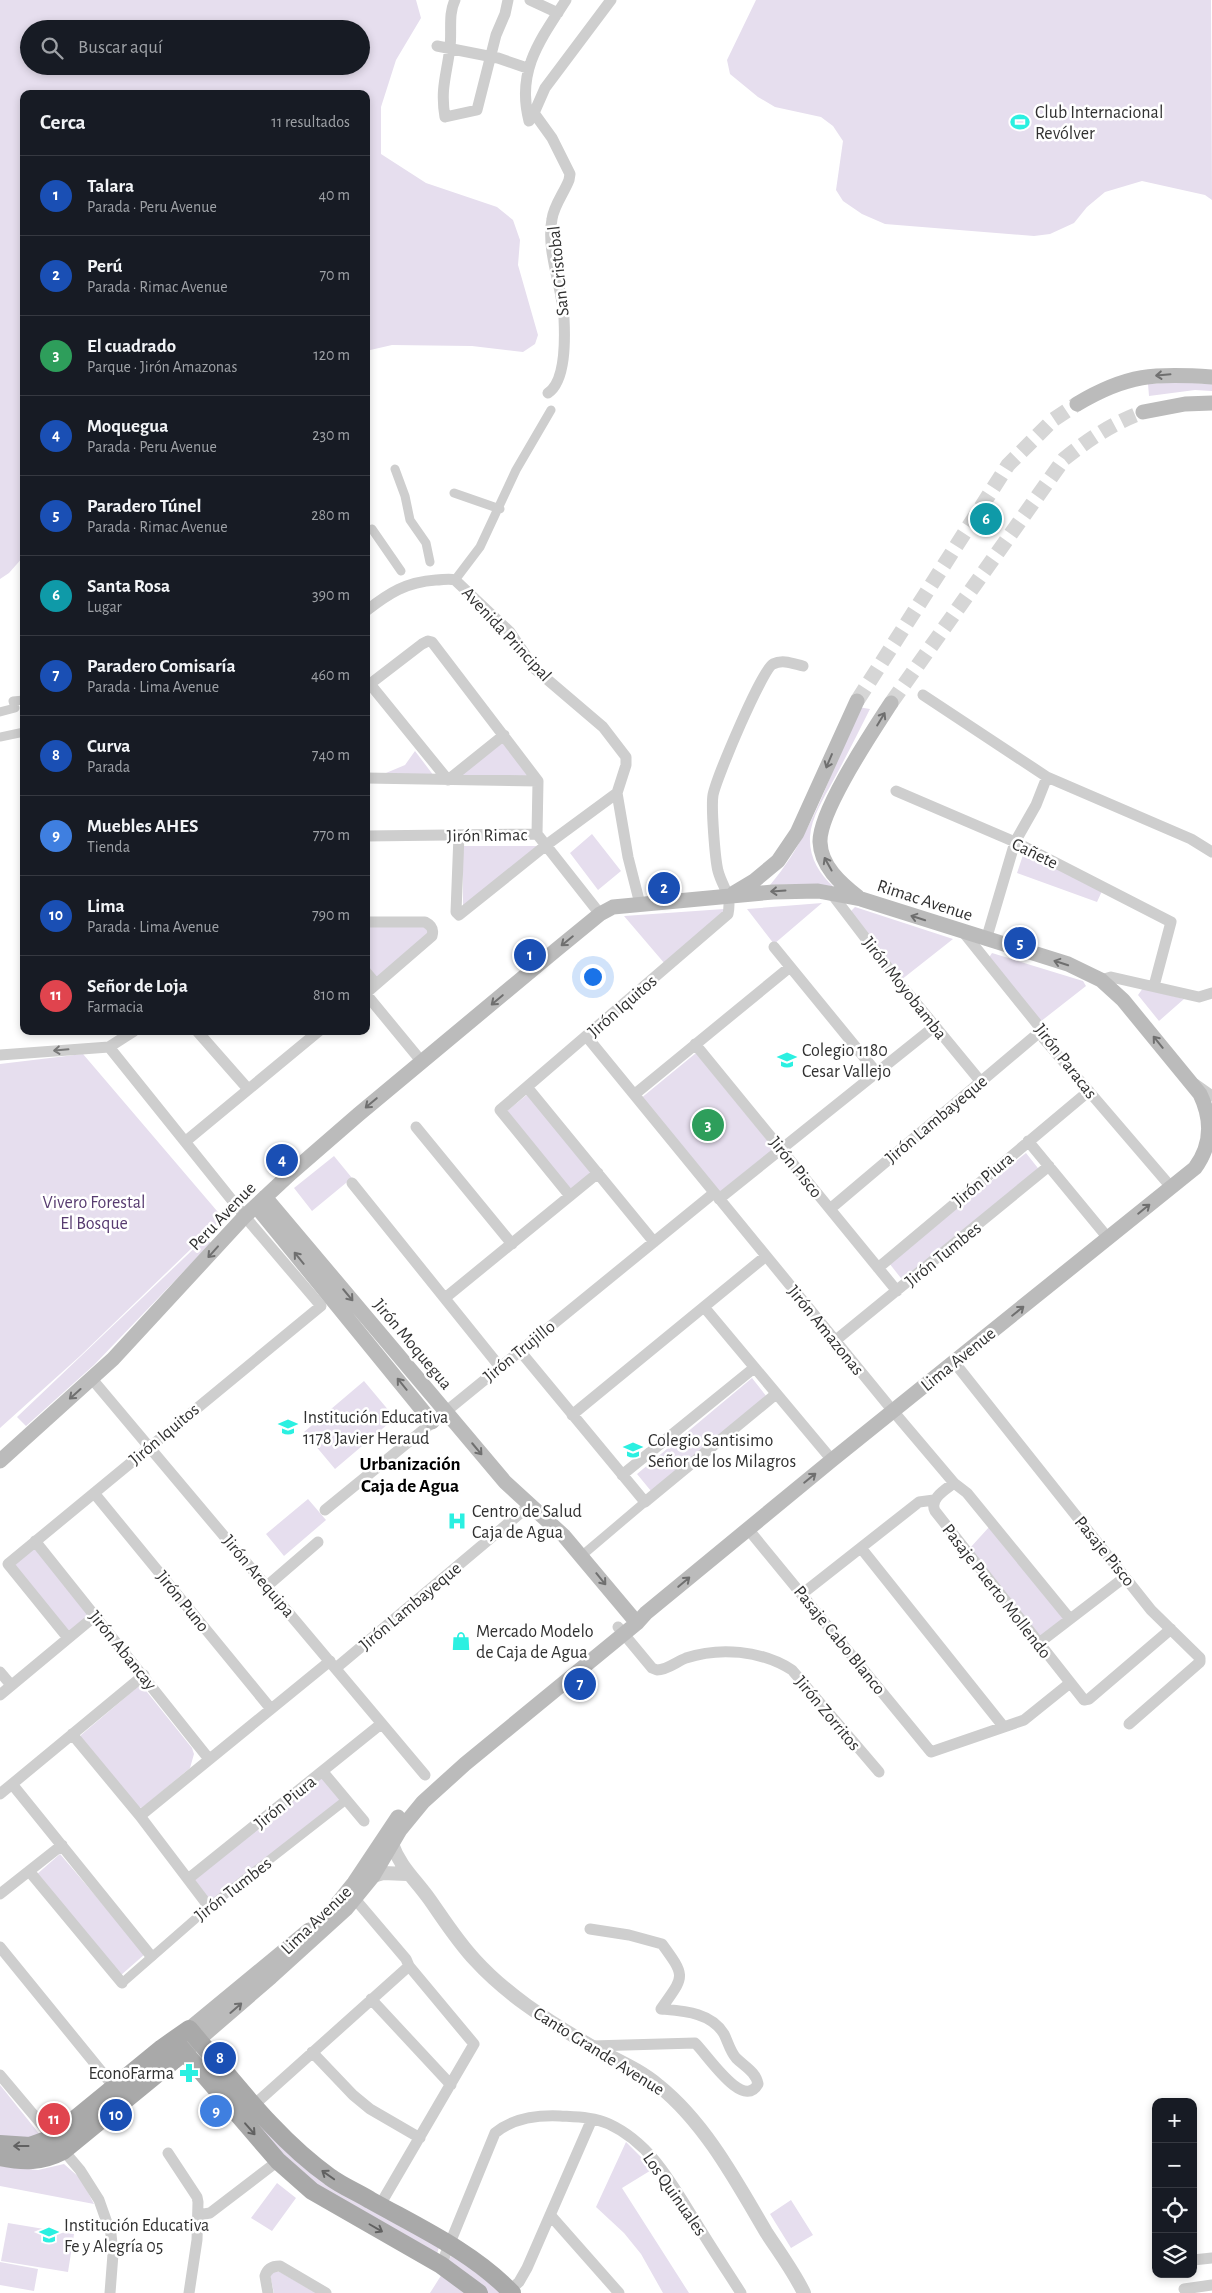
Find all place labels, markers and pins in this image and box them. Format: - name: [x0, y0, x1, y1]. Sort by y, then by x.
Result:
- place label: Club Internacional Revólver: [1035, 104, 1163, 143]
- sports icon: Club Internacional Revólver: [1009, 111, 1031, 133]
- pin: 6: [970, 500, 1002, 538]
- pin: 2: [648, 869, 680, 907]
- pin: 5: [1004, 924, 1036, 962]
- pin: 1: [514, 936, 546, 974]
- place label: Colegio 1180 Cesar Vallejo: [802, 1042, 891, 1081]
- school or university icon: Colegio 1180 Cesar Vallejo: [776, 1049, 798, 1071]
- pin: 3: [692, 1106, 724, 1144]
- pin: 4: [266, 1141, 298, 1179]
- place label: Institución Educativa 1178 Javier Heraud: [303, 1409, 448, 1448]
- school or university icon: Institución Educativa 1178 Javier Heraud: [277, 1416, 299, 1438]
- place label: Colegio Santisimo Señor de los Milagros: [648, 1432, 796, 1471]
- school or university icon: Colegio Santisimo Señor de los Milagros: [622, 1439, 644, 1461]
- place label: Centro de Salud Caja de Agua: [472, 1503, 582, 1542]
- hospital icon: Centro de Salud Caja de Agua: [446, 1510, 468, 1532]
- place label: Mercado Modelo de Caja de Agua: [476, 1623, 594, 1662]
- shop icon: Mercado Modelo de Caja de Agua: [450, 1630, 472, 1652]
- pin: 7: [564, 1665, 596, 1703]
- pin: 8: [204, 2039, 236, 2077]
- pharmacy icon: EconoFarma: [178, 2062, 200, 2084]
- place label: EconoFarma: [88, 2065, 174, 2083]
- pin: 9: [200, 2092, 232, 2130]
- pin: 10: [100, 2096, 132, 2134]
- pin: 11: [38, 2100, 70, 2138]
- place label: Institución Educativa Fe y Alegría 05: [64, 2217, 209, 2256]
- school or university icon: Institución Educativa Fe y Alegría 05: [38, 2224, 60, 2246]

